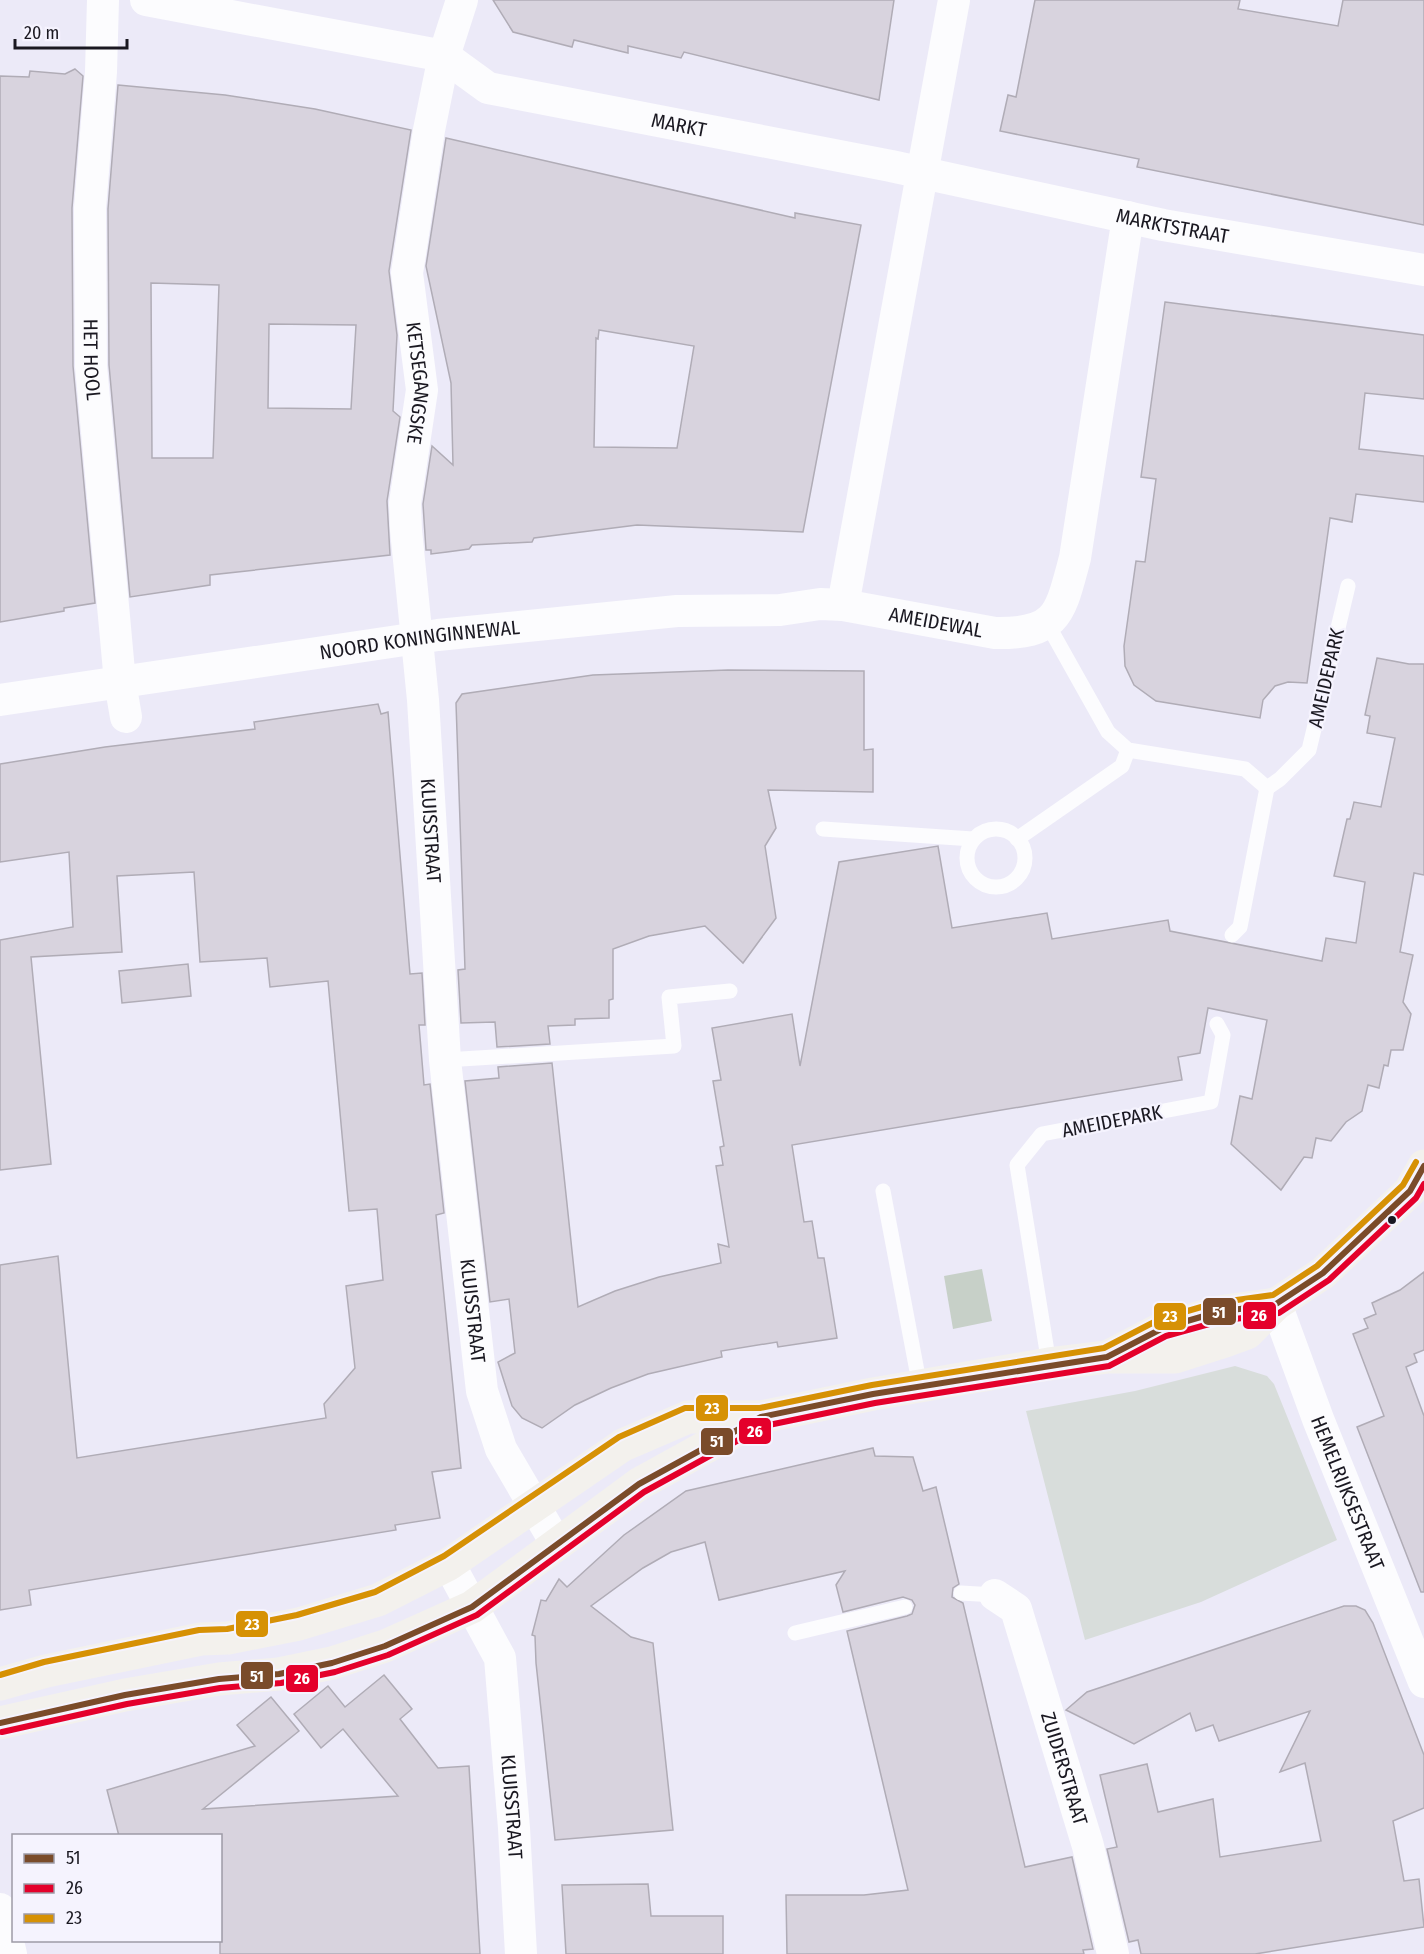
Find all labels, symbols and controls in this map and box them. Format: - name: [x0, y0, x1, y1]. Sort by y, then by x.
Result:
- scale bar: [15, 12, 128, 50]
- text: 20 m: [24, 22, 59, 44]
- street label: MARKT: [649, 108, 709, 142]
- street label: MARKTSTRAAT: [1114, 203, 1231, 248]
- street label: HET HOOL: [79, 319, 106, 401]
- street label: KETSEGANGSKE: [401, 320, 434, 446]
- street label: AMEIDEWAL: [887, 602, 985, 643]
- street label: NOORD KONINGINNEWAL: [318, 615, 521, 664]
- street label: AMEIDEPARK: [1303, 625, 1349, 730]
- street label: KLUISSTRAAT: [416, 778, 446, 884]
- street label: AMEIDEPARK: [1060, 1099, 1165, 1142]
- unlabelled marker: [1386, 1214, 1398, 1226]
- street label: KLUISSTRAAT: [455, 1257, 491, 1365]
- line badge: 51: [1202, 1297, 1237, 1326]
- line badge: 26: [1242, 1301, 1277, 1330]
- line badge: 23: [1153, 1302, 1187, 1331]
- text: 51: [1212, 1303, 1226, 1322]
- text: 26: [1250, 1306, 1267, 1325]
- text: 23: [1162, 1307, 1178, 1326]
- line badge: 23: [695, 1394, 729, 1422]
- text: 23: [704, 1399, 720, 1418]
- street label: HEMELRIJKSESTRAAT: [1306, 1412, 1390, 1574]
- line badge: 26: [738, 1417, 772, 1445]
- text: 26: [746, 1422, 763, 1441]
- line badge: 51: [700, 1427, 734, 1456]
- text: 51: [710, 1432, 724, 1451]
- line badge: 23: [235, 1610, 269, 1638]
- text: 23: [244, 1615, 260, 1634]
- line badge: 51: [240, 1661, 274, 1690]
- line badge: 26: [285, 1664, 319, 1693]
- text: 51: [250, 1667, 264, 1686]
- text: 26: [293, 1669, 310, 1688]
- street label: ZUIDERSTRAAT: [1036, 1709, 1093, 1829]
- street label: KLUISSTRAAT: [496, 1753, 528, 1860]
- legend: [12, 1834, 222, 1942]
- text: 51: [66, 1847, 80, 1869]
- text: 26: [66, 1877, 83, 1899]
- text: 23: [66, 1907, 82, 1929]

